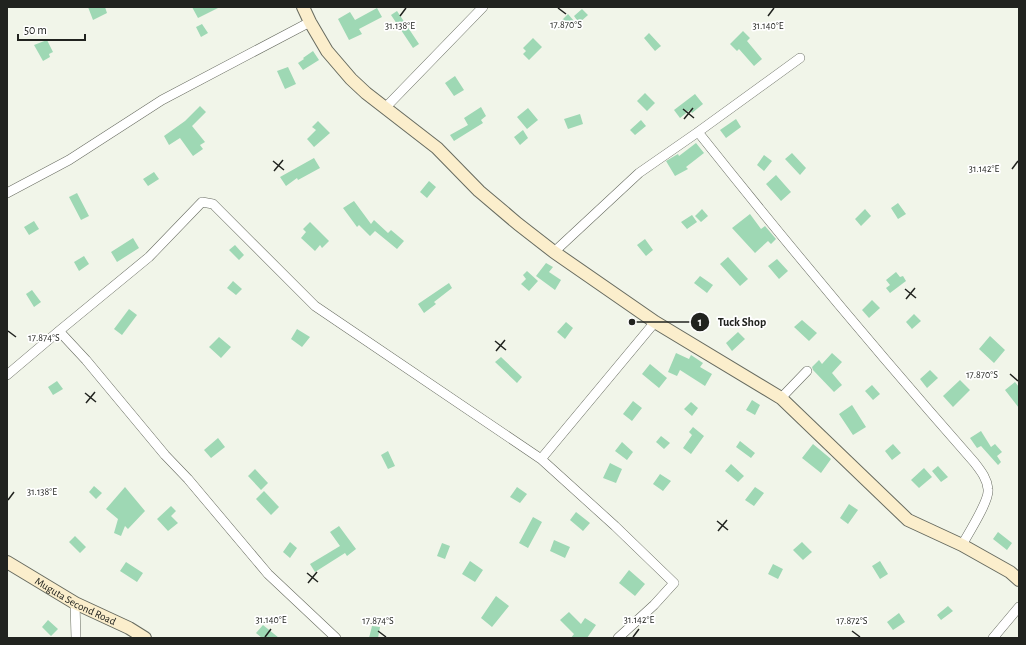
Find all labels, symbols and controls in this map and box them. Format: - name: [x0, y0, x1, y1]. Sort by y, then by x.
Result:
- scale bar: [18, 16, 85, 42]
- text: 17.870°S: [550, 20, 582, 30]
- text: 31.138°E: [385, 21, 415, 31]
- text: 31.140°E: [752, 21, 784, 31]
- text: 50 m: [24, 24, 47, 36]
- text: 31.142°E: [969, 164, 999, 174]
- callout: Tuck Shop: [690, 310, 774, 334]
- text: 1: [698, 316, 702, 328]
- text: Tuck Shop: [718, 316, 766, 328]
- text: 17.874°S: [28, 333, 60, 343]
- text: 17.870°S: [966, 370, 998, 380]
- text: 31.138°E: [27, 487, 57, 497]
- street label: Muguta Second Road: [33, 575, 118, 627]
- text: 31.140°E: [255, 615, 287, 625]
- text: 31.142°E: [624, 615, 654, 625]
- text: 17.874°S: [362, 616, 394, 626]
- text: 17.872°S: [836, 616, 868, 626]

